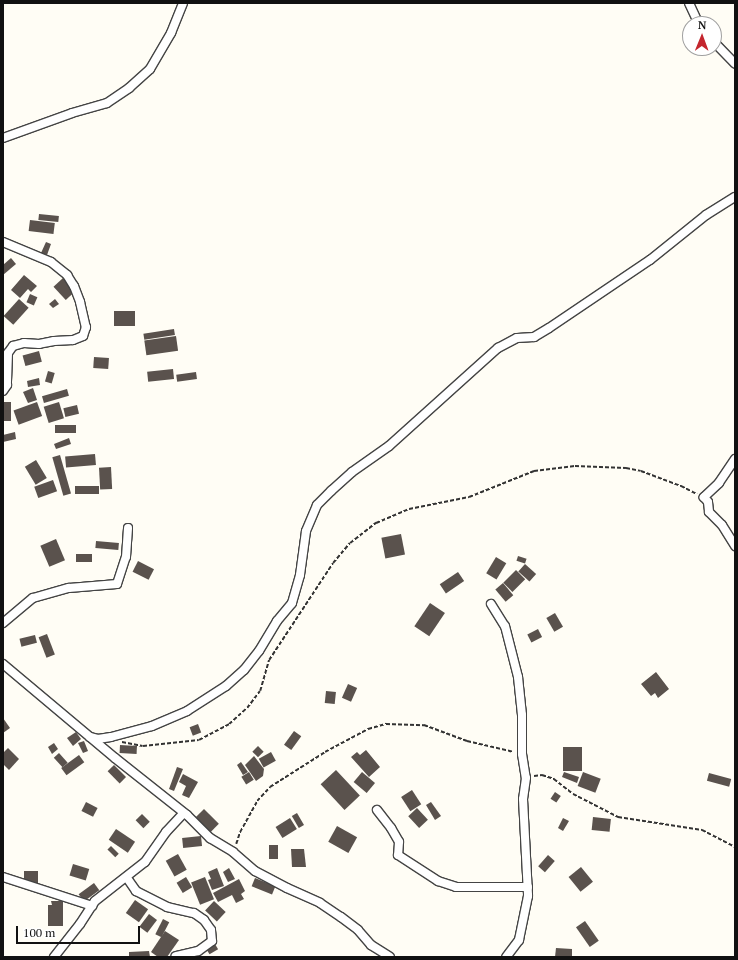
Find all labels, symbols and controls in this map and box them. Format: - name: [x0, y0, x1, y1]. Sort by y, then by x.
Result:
- north arrow: [682, 16, 722, 56]
- text: N: [698, 18, 706, 32]
- scale bar: [18, 918, 142, 944]
- text: 100 m: [23, 925, 55, 940]

